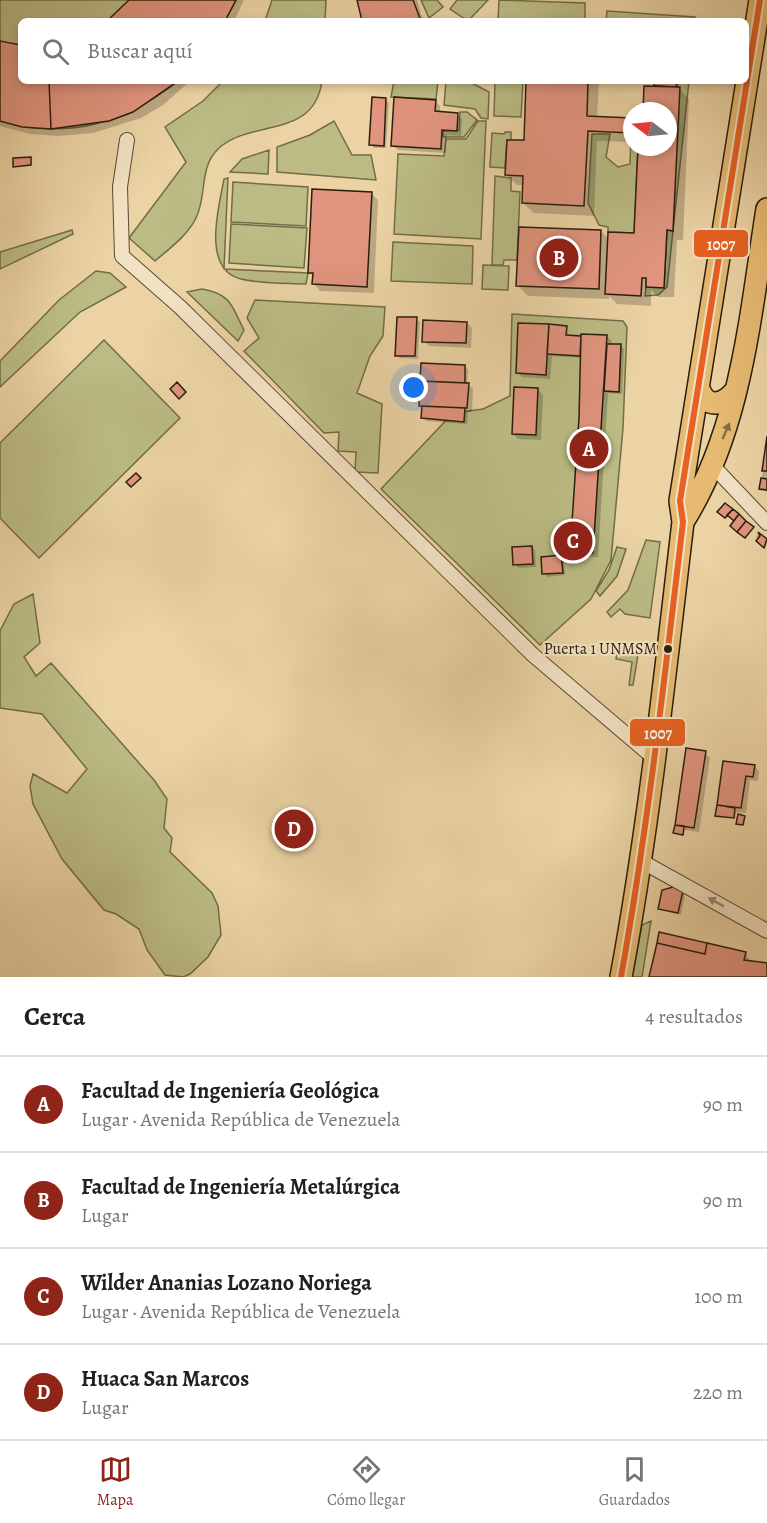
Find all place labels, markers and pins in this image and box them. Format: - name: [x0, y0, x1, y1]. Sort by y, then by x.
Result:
- pin: B: [540, 236, 578, 280]
- pin: A: [570, 426, 608, 472]
- pin: C: [554, 518, 592, 564]
- place label: Puerta 1 UNMSM: [544, 638, 657, 660]
- marker: Puerta 1 UNMSM: [662, 643, 674, 655]
- pin: D: [274, 806, 314, 852]

